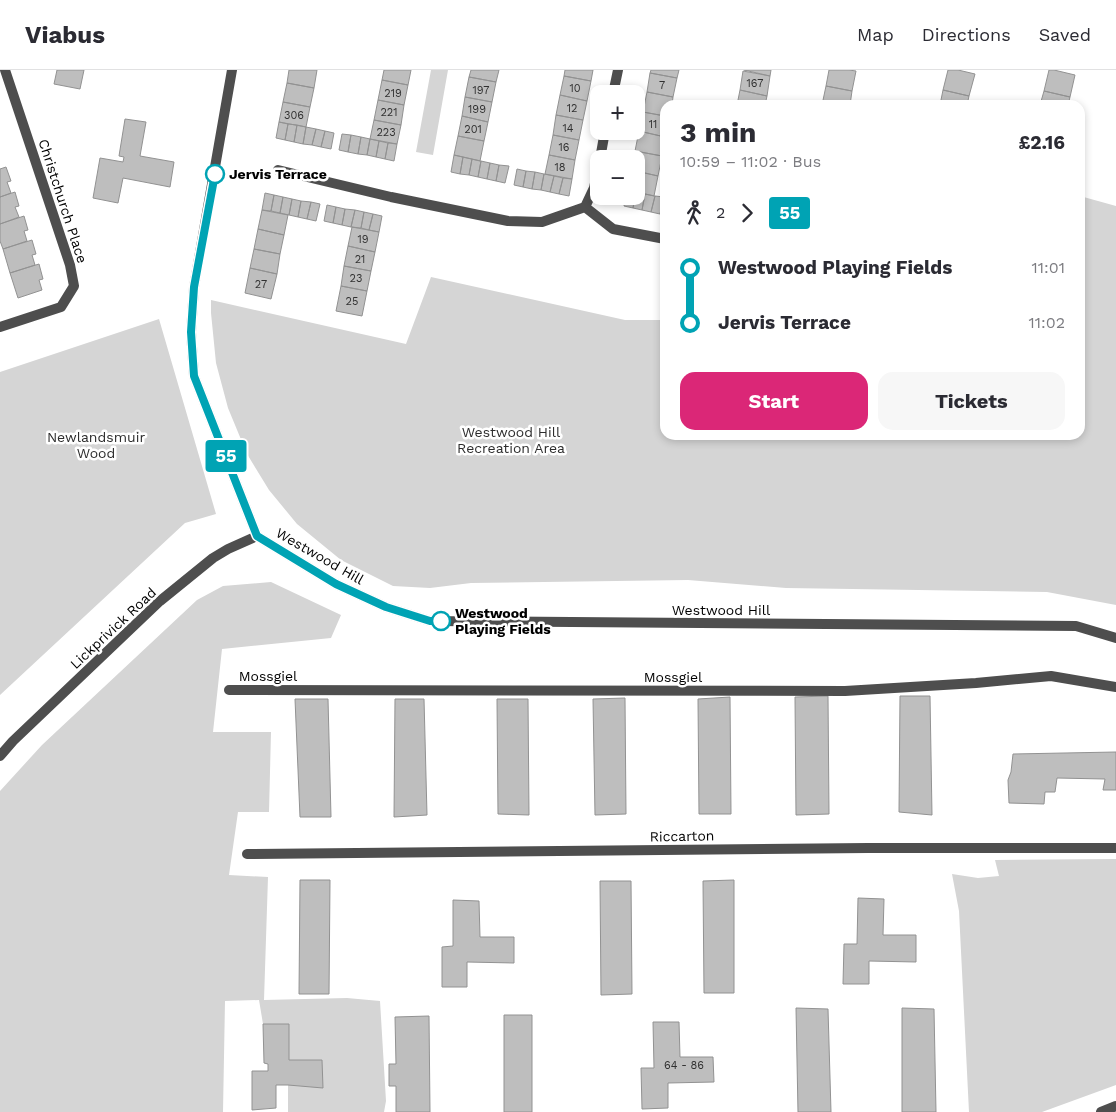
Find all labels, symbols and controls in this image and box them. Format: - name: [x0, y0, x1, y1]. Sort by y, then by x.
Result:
- text: Viabus: [25, 21, 105, 49]
- text: Map: [857, 24, 894, 45]
- text: Directions: [922, 24, 1011, 45]
- text: Saved: [1039, 24, 1091, 45]
- house number: 167: [746, 77, 764, 90]
- house number: 7: [659, 79, 665, 92]
- house number: 10: [569, 82, 581, 95]
- house number: 197: [472, 84, 490, 97]
- map controls: [590, 85, 645, 205]
- button: +: [590, 85, 645, 140]
- house number: 219: [384, 87, 402, 100]
- house number: 12: [567, 102, 577, 115]
- house number: 199: [468, 103, 486, 116]
- house number: 221: [380, 106, 398, 119]
- house number: 306: [284, 109, 304, 122]
- text: 3 min: [680, 116, 756, 149]
- house number: 11: [649, 118, 657, 131]
- house number: 14: [562, 122, 574, 135]
- house number: 201: [464, 123, 482, 136]
- house number: 223: [376, 126, 396, 139]
- text: £2.16: [1018, 131, 1065, 154]
- street label: Christchurch Place: [35, 137, 91, 265]
- house number: 16: [559, 141, 570, 154]
- button: −: [590, 150, 645, 205]
- text: 10:59 – 11:02 · Bus: [680, 152, 821, 171]
- house number: 18: [554, 161, 566, 174]
- marker: Jervis Terrace: [205, 164, 225, 184]
- place label: Jervis Terrace: [229, 166, 327, 182]
- icon: walk: [680, 199, 708, 227]
- icon: forward: [733, 199, 761, 227]
- text: 55: [779, 202, 800, 223]
- text: 2: [716, 203, 725, 222]
- house number: 19: [357, 233, 369, 246]
- house number: 21: [355, 253, 365, 266]
- text: Westwood Playing Fields: [718, 256, 952, 279]
- text: 11:01: [1032, 258, 1065, 277]
- house number: 23: [350, 272, 362, 285]
- house number: 27: [255, 278, 267, 291]
- house number: 25: [346, 295, 358, 308]
- text: Jervis Terrace: [718, 311, 851, 334]
- text: 11:02: [1029, 313, 1065, 332]
- button: Start: [680, 372, 868, 430]
- button: Tickets: [878, 372, 1065, 430]
- park label: Westwood Hill Recreation Area: [457, 424, 565, 456]
- park label: Newlandsmuir Wood: [47, 429, 145, 461]
- line badge: 55: [204, 440, 248, 472]
- text: 55: [216, 445, 237, 466]
- street label: Westwood Hill: [273, 524, 367, 588]
- street label: Lickprivick Road: [67, 584, 159, 672]
- street label: Westwood Hill: [672, 602, 771, 618]
- place label: Westwood Playing Fields: [455, 605, 551, 637]
- marker: Westwood Playing Fields: [431, 611, 451, 631]
- street label: Mossgiel: [239, 668, 298, 684]
- street label: Mossgiel: [644, 669, 703, 685]
- street label: Riccarton: [649, 827, 715, 845]
- house number: 64 - 86: [664, 1059, 704, 1072]

